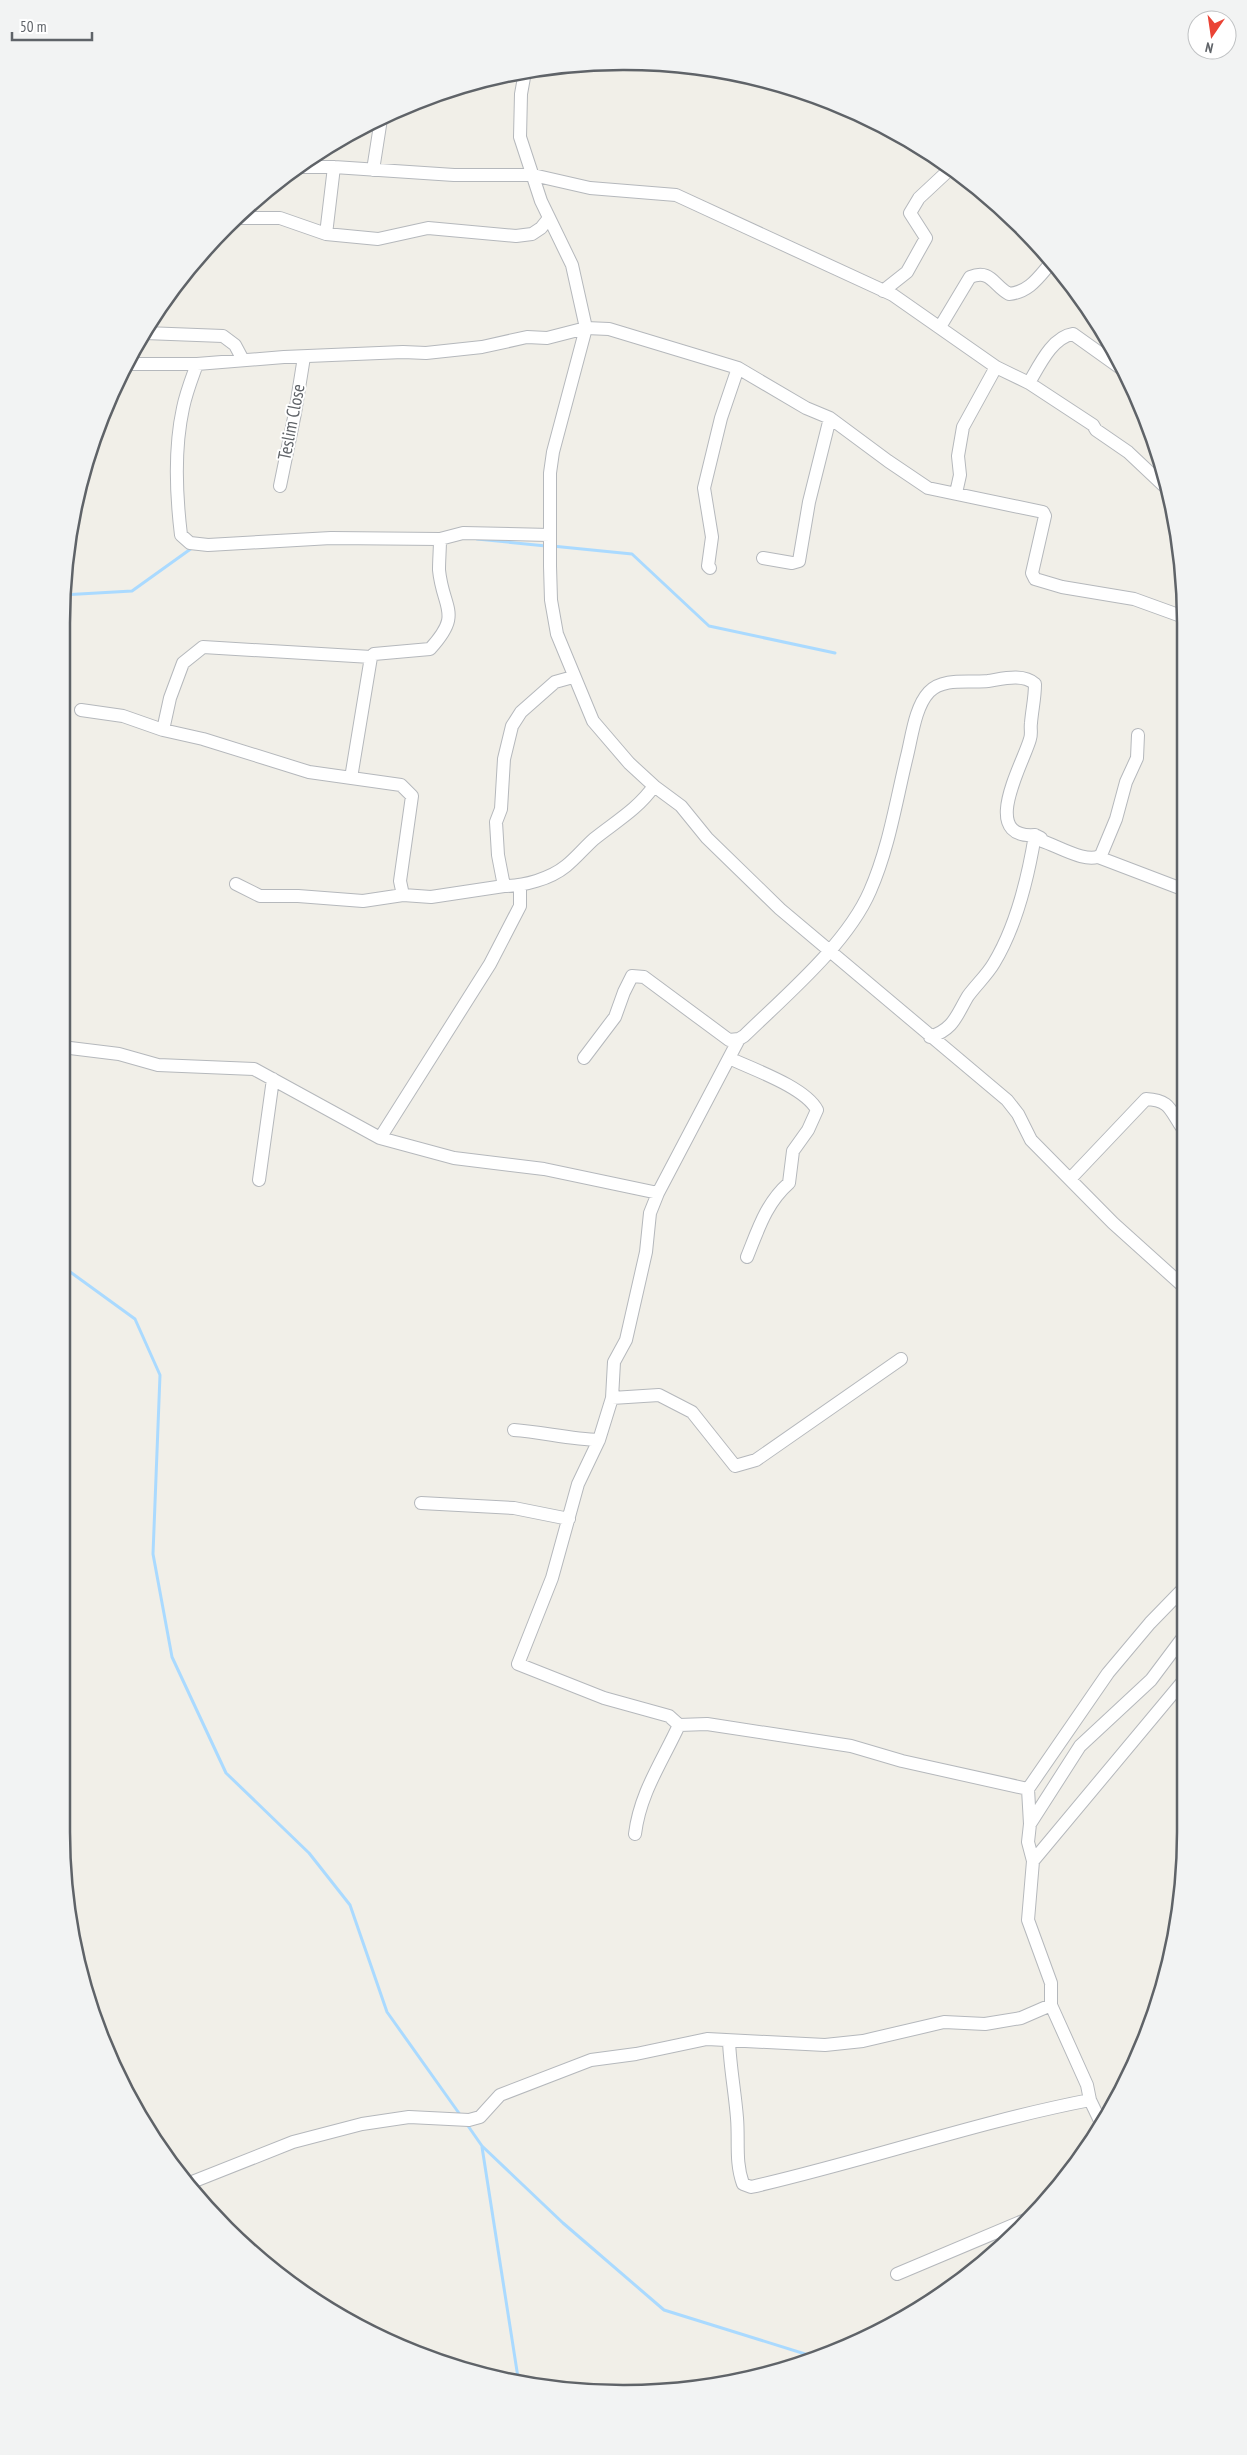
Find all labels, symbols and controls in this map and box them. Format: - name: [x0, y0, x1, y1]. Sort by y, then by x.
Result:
- scale bar: [12, 10, 92, 42]
- north arrow: [1187, 10, 1237, 60]
- text: 50 m: [20, 17, 46, 36]
- text: N: [1203, 38, 1215, 57]
- street label: Teslim Close: [272, 382, 310, 462]

